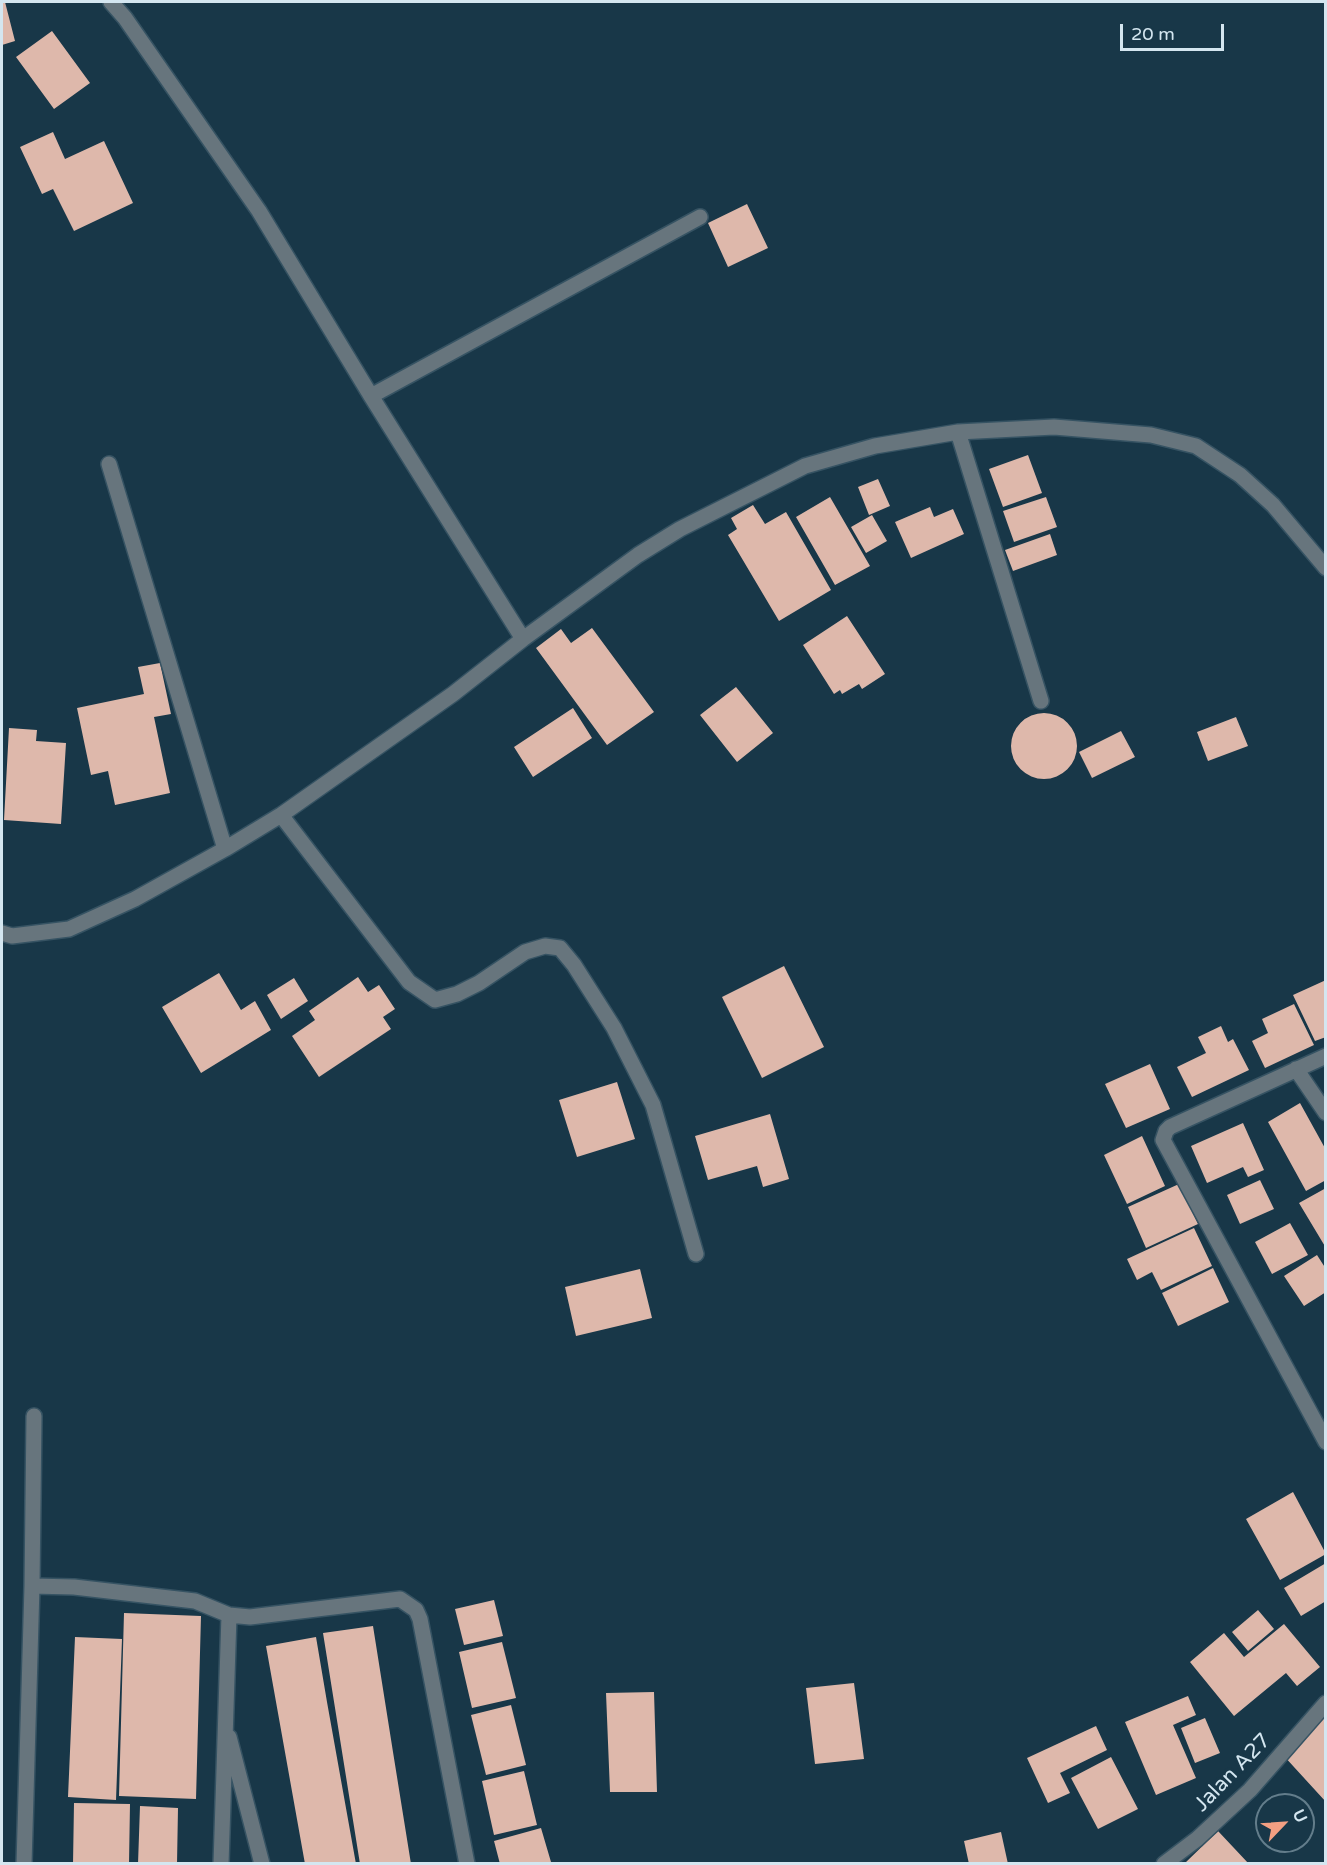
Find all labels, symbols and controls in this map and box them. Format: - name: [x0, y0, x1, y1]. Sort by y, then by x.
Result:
- scale bar: [1123, 12, 1226, 50]
- text: 20 m: [1131, 23, 1175, 45]
- street label: Jalan A27: [1190, 1729, 1276, 1817]
- north arrow: [1255, 1793, 1315, 1853]
- text: U: [1288, 1807, 1311, 1826]

